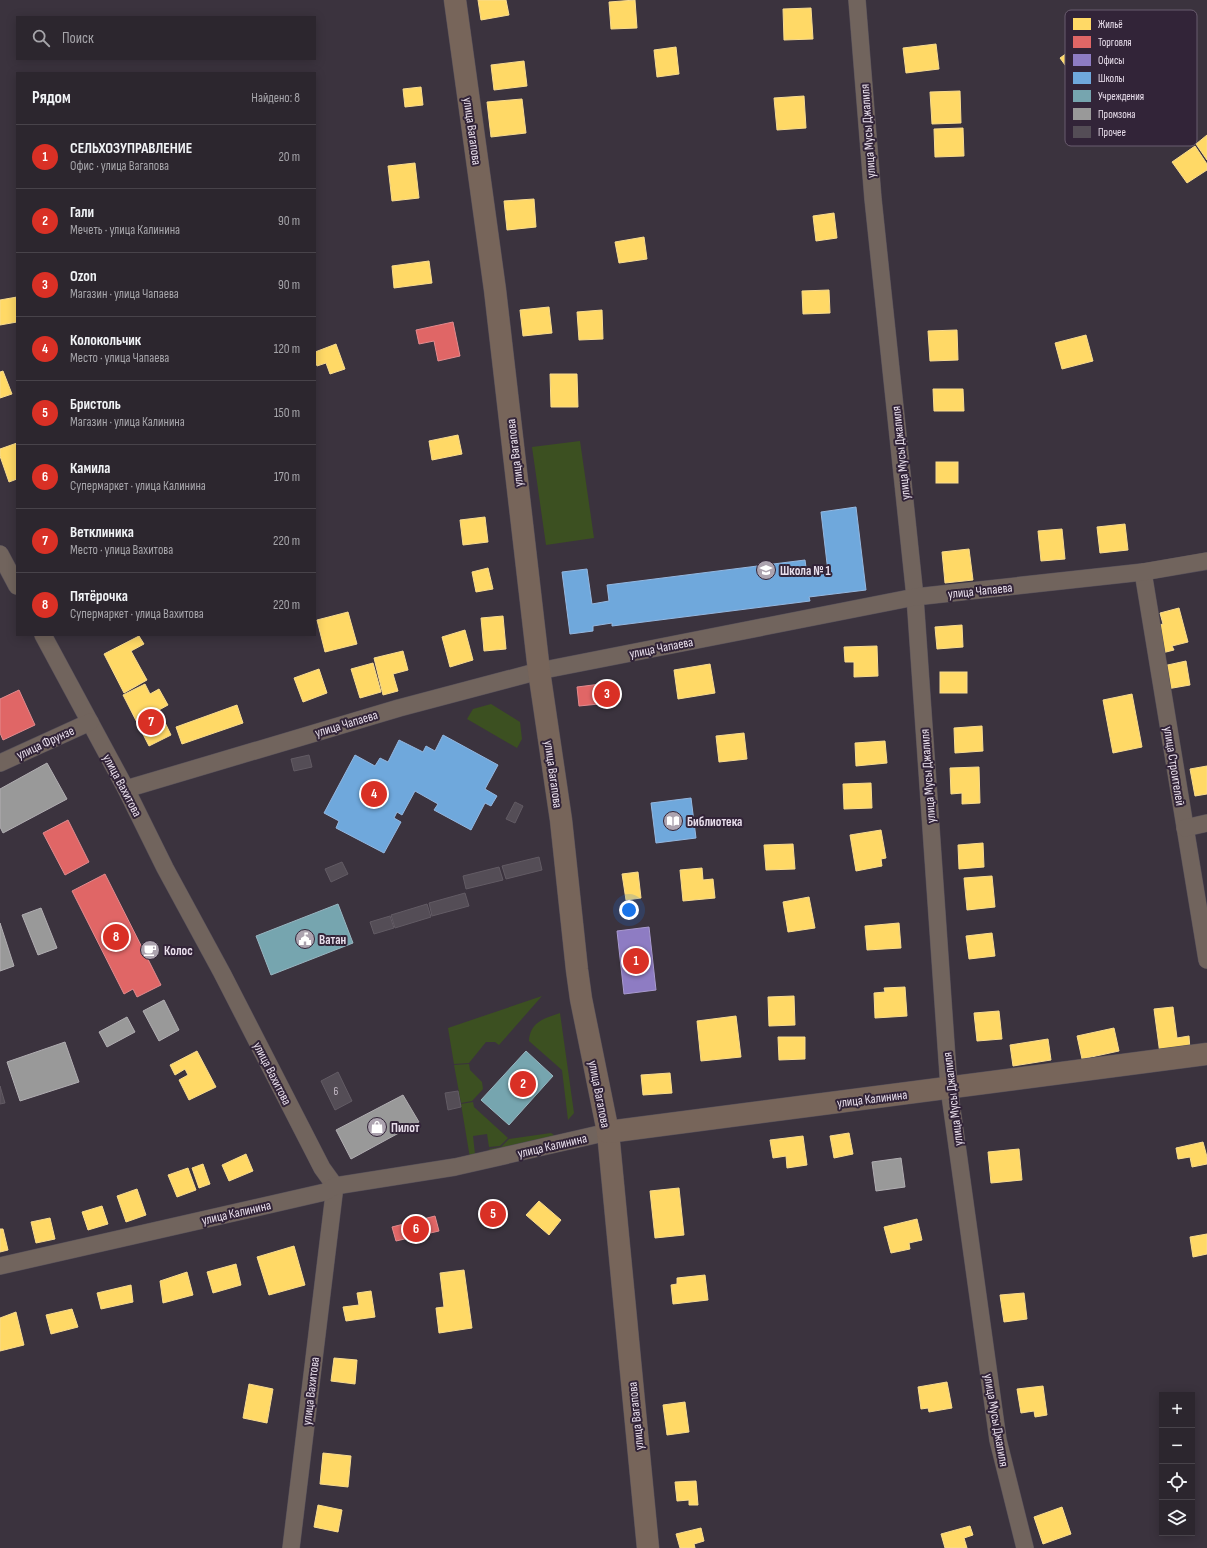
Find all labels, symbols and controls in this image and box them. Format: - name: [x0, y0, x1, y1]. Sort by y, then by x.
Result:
- legend: [1065, 10, 1197, 146]
- search box: [16, 16, 316, 60]
- text: Жильё: [1098, 18, 1123, 31]
- icon: search: [30, 27, 52, 49]
- text: Поиск: [62, 29, 94, 48]
- text: Торговля: [1098, 36, 1132, 49]
- text: Офисы: [1098, 54, 1124, 67]
- text: Школы: [1098, 72, 1125, 85]
- street label: улица Мусы Джалиля: [857, 83, 879, 178]
- text: Рядом: [32, 88, 71, 108]
- text: Найдено: 8: [251, 90, 300, 106]
- text: Учреждения: [1098, 90, 1144, 103]
- street label: улица Вагапова: [459, 96, 485, 166]
- text: Промзона: [1098, 108, 1136, 121]
- text: Прочее: [1098, 126, 1126, 139]
- text: СЕЛЬХОЗУПРАВЛЕНИЕ: [70, 139, 192, 158]
- text: 1: [42, 149, 48, 165]
- text: 20 m: [278, 149, 300, 165]
- text: Офис · улица Вагапова: [70, 158, 169, 174]
- text: Гали: [70, 203, 94, 222]
- text: 2: [42, 213, 48, 229]
- text: 90 m: [278, 213, 300, 229]
- text: Мечеть · улица Калинина: [70, 222, 180, 238]
- text: Ozon: [70, 267, 97, 286]
- text: 3: [42, 277, 48, 293]
- text: 90 m: [278, 277, 300, 293]
- text: Магазин · улица Чапаева: [70, 286, 179, 302]
- text: Колокольчик: [70, 331, 141, 350]
- text: 4: [42, 341, 48, 357]
- text: 120 m: [274, 341, 300, 357]
- text: Место · улица Чапаева: [70, 350, 169, 366]
- text: Бристоль: [70, 395, 121, 414]
- text: 5: [42, 405, 48, 421]
- text: 150 m: [274, 405, 300, 421]
- street label: улица Мусы Джалиля: [888, 405, 914, 501]
- text: Магазин · улица Калинина: [70, 414, 185, 430]
- street label: улица Вагапова: [503, 418, 527, 488]
- text: Камила: [70, 459, 110, 478]
- text: 6: [42, 469, 48, 485]
- text: 170 m: [274, 469, 300, 485]
- text: Супермаркет · улица Калинина: [70, 478, 206, 494]
- text: Ветклиника: [70, 523, 134, 542]
- text: 7: [42, 533, 48, 549]
- text: 220 m: [273, 533, 300, 549]
- text: Место · улица Вахитова: [70, 542, 173, 558]
- school or university icon: Школа № 1: [755, 559, 777, 581]
- place label: Школа № 1: [780, 563, 831, 579]
- street label: улица Чапаева: [947, 580, 1013, 602]
- text: Пятёрочка: [70, 587, 128, 606]
- text: 8: [42, 597, 48, 613]
- text: 220 m: [273, 597, 300, 613]
- text: Супермаркет · улица Вахитова: [70, 606, 204, 622]
- street label: улица Чапаева: [628, 634, 694, 662]
- pin: 3: [594, 679, 620, 709]
- pin: 7: [138, 707, 164, 737]
- street label: улица Чапаева: [313, 707, 380, 741]
- street label: улица Фрунзе: [14, 723, 77, 763]
- street label: улица Строителей: [1160, 725, 1188, 807]
- street label: улица Мусы Джалиля: [917, 728, 939, 823]
- street label: улица Вагапова: [540, 739, 566, 809]
- street label: улица Вахитова: [99, 751, 145, 820]
- pin: 4: [361, 779, 387, 809]
- library icon: Библиотека: [662, 810, 684, 832]
- place label: Библиотека: [687, 814, 742, 830]
- your location: [619, 900, 639, 920]
- pin: 8: [103, 922, 129, 952]
- public building icon: Ватан: [294, 928, 316, 950]
- place label: Ватан: [319, 932, 347, 948]
- cafe icon: Колос: [139, 939, 161, 961]
- place label: Колос: [164, 943, 193, 959]
- pin: 1: [623, 946, 649, 976]
- street label: улица Вахитова: [249, 1039, 295, 1108]
- street label: улица Мусы Джалиля: [939, 1051, 967, 1147]
- street label: улица Вагапова: [585, 1059, 613, 1129]
- pin: 2: [510, 1069, 536, 1099]
- house number: 6: [334, 1085, 339, 1098]
- street label: улица Калинина: [836, 1087, 908, 1111]
- shop icon: Пилот: [366, 1116, 388, 1138]
- place label: Пилот: [391, 1120, 420, 1136]
- street label: улица Калинина: [516, 1130, 588, 1162]
- street label: улица Калинина: [200, 1197, 272, 1229]
- pin: 5: [480, 1199, 506, 1229]
- pin: 6: [403, 1214, 429, 1244]
- street label: улица Вахитова: [299, 1356, 323, 1426]
- street label: улица Мусы Джалиля: [980, 1372, 1012, 1468]
- street label: улица Вагапова: [624, 1381, 648, 1451]
- map controls: [1159, 1392, 1195, 1536]
- button: +: [1159, 1392, 1195, 1428]
- button: −: [1159, 1428, 1195, 1464]
- button: locate: [1159, 1464, 1195, 1500]
- button: layers: [1159, 1500, 1195, 1536]

